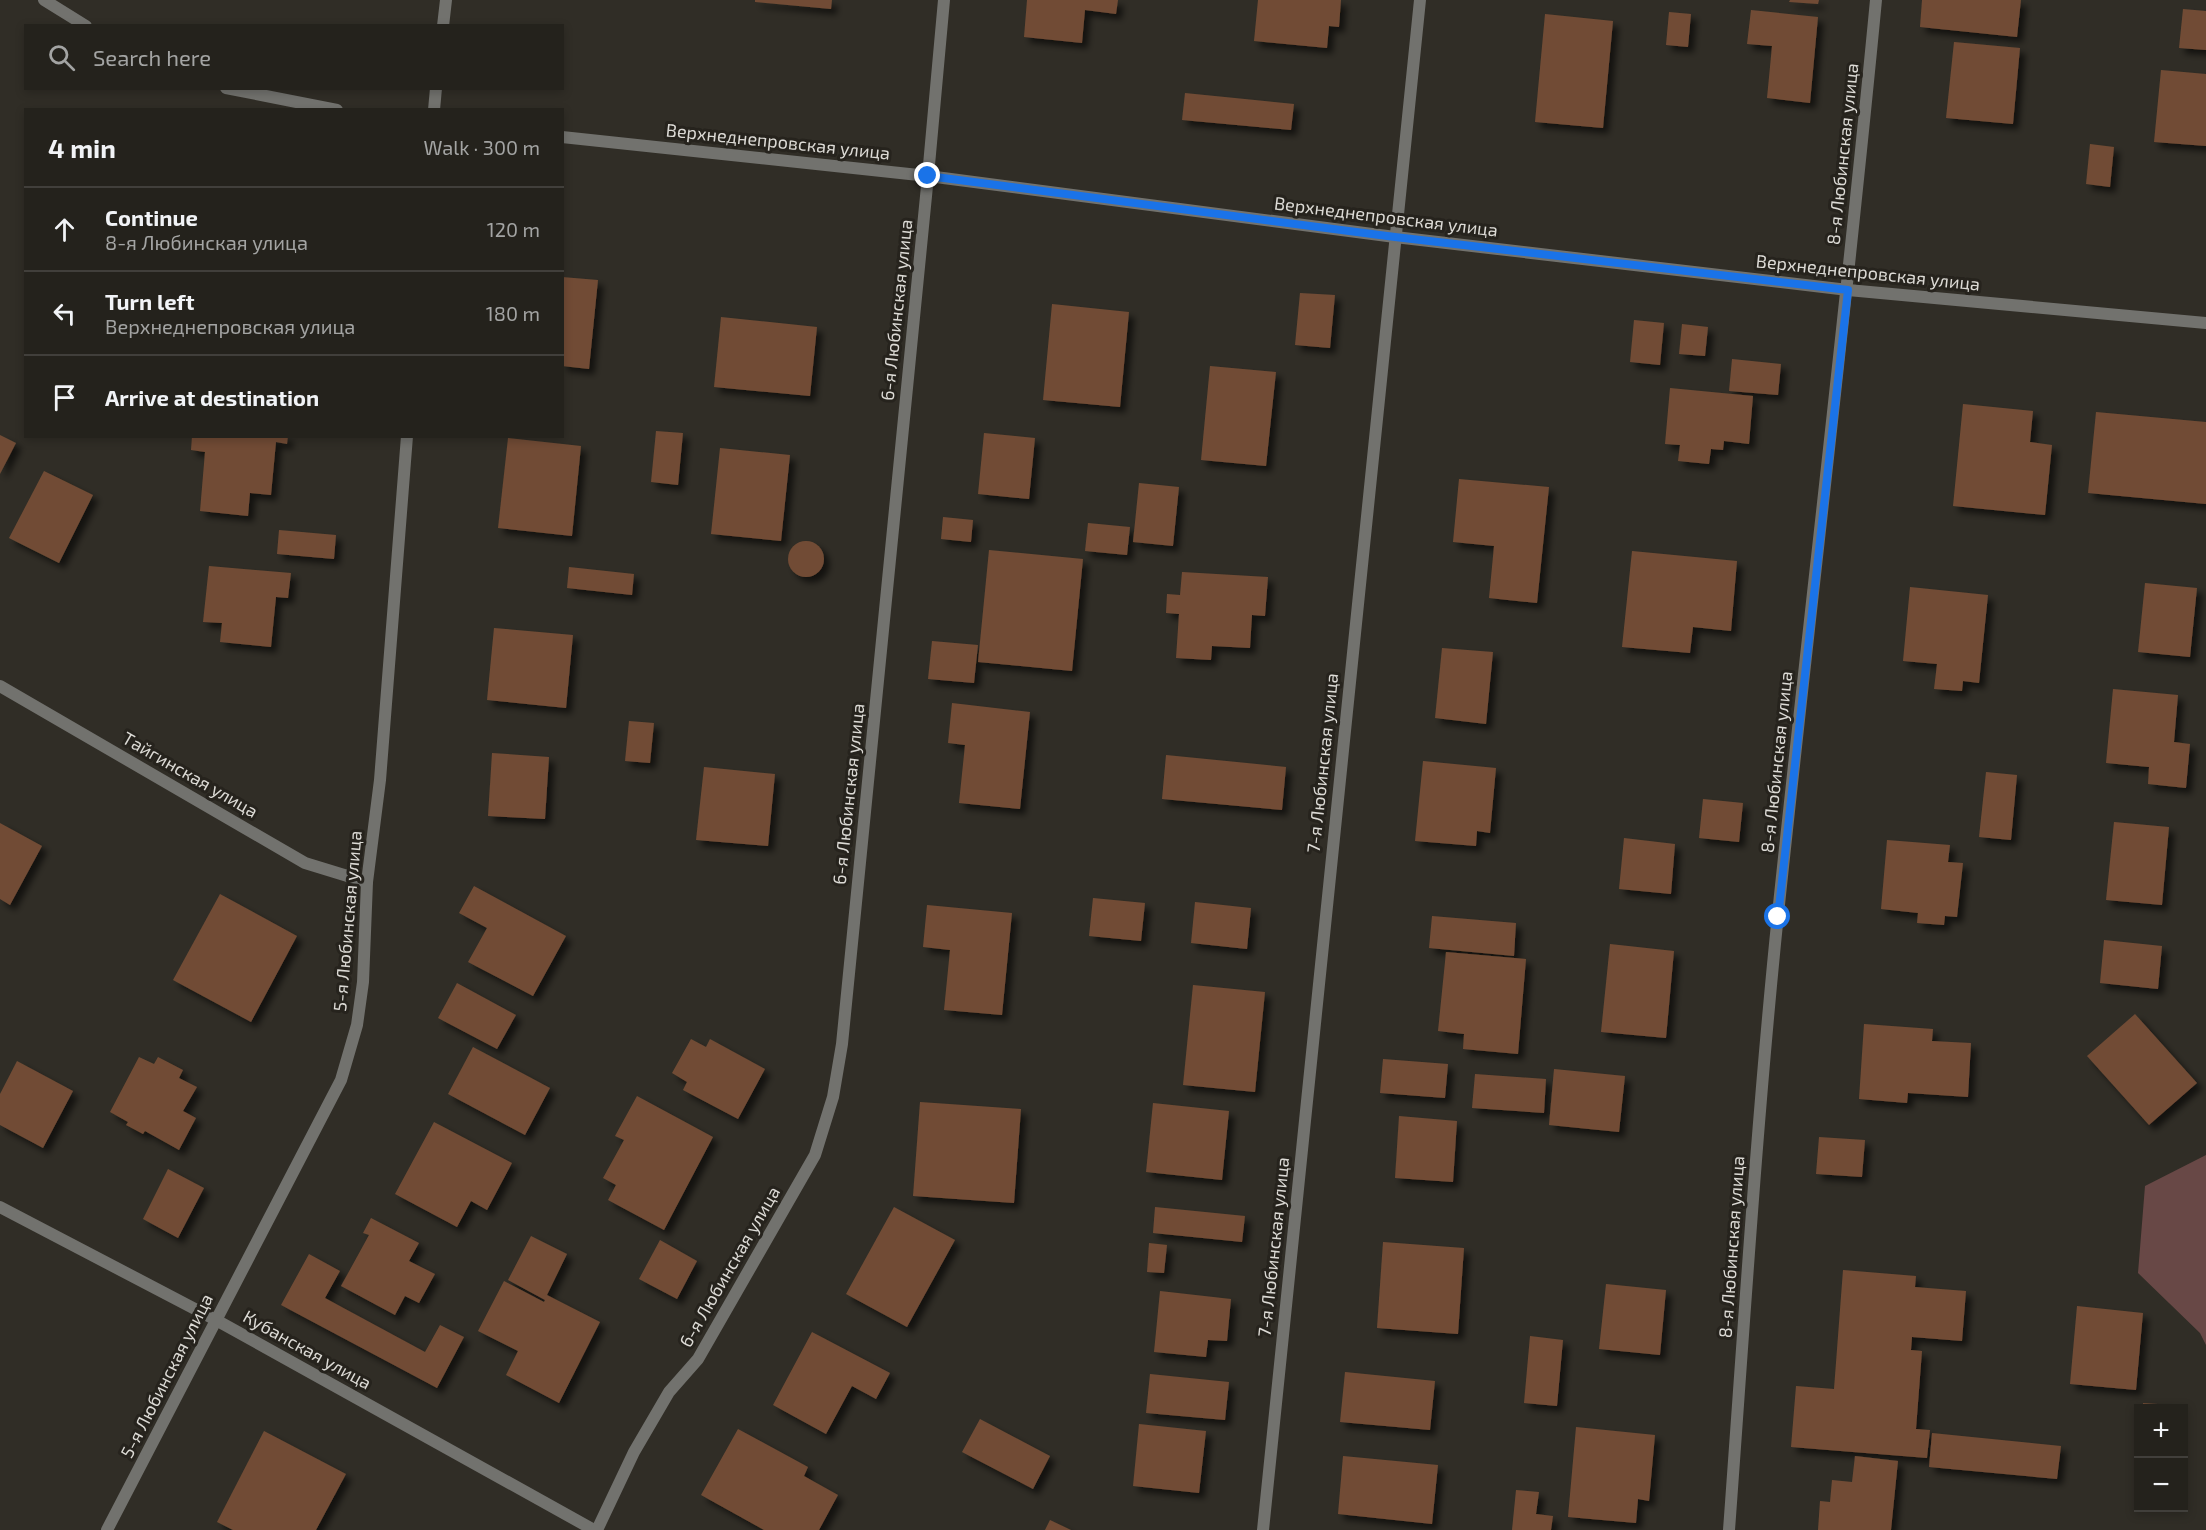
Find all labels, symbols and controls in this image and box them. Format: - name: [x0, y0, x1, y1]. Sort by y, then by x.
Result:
- search box: [24, 24, 564, 90]
- icon: search: [45, 41, 78, 74]
- text: Search here: [93, 44, 211, 70]
- street label: 8-я Любинская улица: [1822, 62, 1862, 246]
- street label: Верхнеднепровская улица: [665, 118, 891, 164]
- text: 4 min: [48, 132, 116, 163]
- text: Walk · 300 m: [424, 135, 540, 159]
- route end: [914, 162, 940, 188]
- street label: Верхнеднепровская улица: [1273, 191, 1499, 241]
- text: Continue: [105, 204, 198, 230]
- icon: ahead: [48, 213, 81, 246]
- text: 120 m: [487, 217, 540, 241]
- street label: 6-я Любинская улица: [876, 218, 916, 402]
- text: 8-я Любинская улица: [105, 230, 308, 254]
- street label: Верхнеднепровская улица: [1755, 249, 1981, 295]
- text: Turn left: [105, 288, 194, 314]
- icon: left: [48, 297, 81, 330]
- text: 180 m: [486, 301, 540, 325]
- text: Верхнеднепровская улица: [105, 314, 355, 338]
- icon: arrive: [48, 381, 81, 414]
- text: Arrive at destination: [105, 384, 319, 410]
- street label: 8-я Любинская улица: [1756, 670, 1796, 854]
- street label: 7-я Любинская улица: [1302, 672, 1342, 854]
- street label: 6-я Любинская улица: [828, 702, 868, 886]
- street label: Тайгинская улица: [119, 726, 262, 822]
- street label: 5-я Любинская улица: [328, 830, 366, 1012]
- route start: [1764, 903, 1790, 929]
- street label: 8-я Любинская улица: [1714, 1155, 1748, 1339]
- street label: 7-я Любинская улица: [1253, 1156, 1293, 1338]
- street label: 6-я Любинская улица: [674, 1182, 784, 1351]
- street label: 5-я Любинская улица: [115, 1290, 217, 1461]
- street label: Кубанская улица: [239, 1305, 376, 1394]
- map controls: [2134, 1404, 2188, 1512]
- button: +: [2134, 1404, 2188, 1458]
- button: −: [2134, 1458, 2188, 1512]

